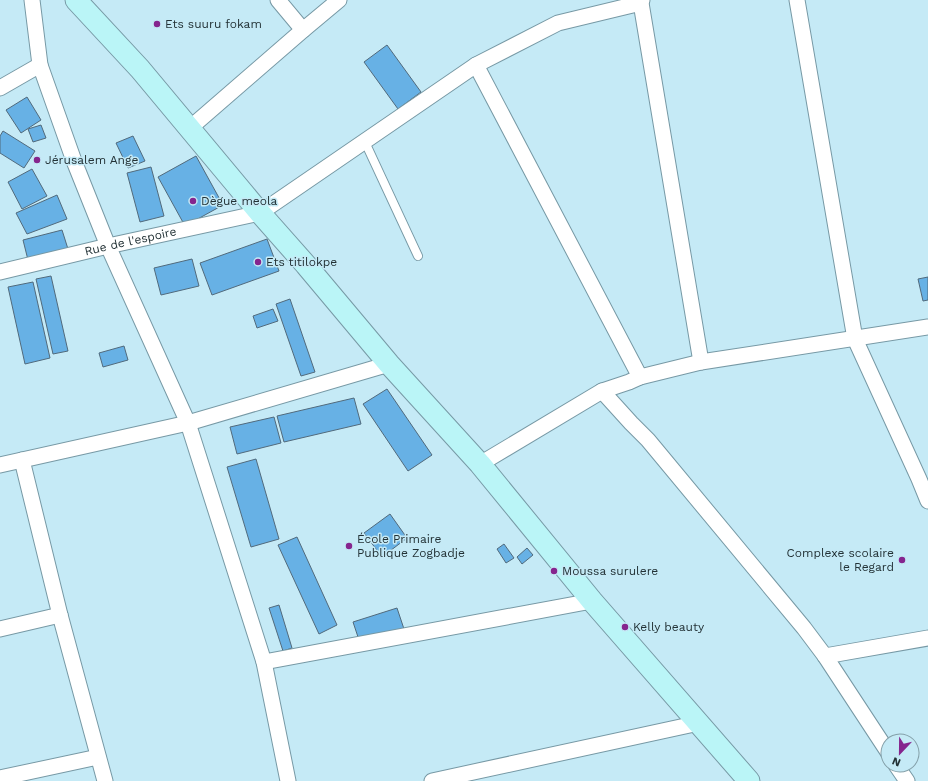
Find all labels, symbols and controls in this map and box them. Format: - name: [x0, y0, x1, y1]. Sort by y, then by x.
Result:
- place label: Ets suuru fokam: [165, 17, 262, 31]
- marker: Ets suuru fokam: [152, 19, 162, 29]
- place label: Jérusalem Ange: [45, 153, 138, 167]
- marker: Jérusalem Ange: [32, 155, 42, 165]
- place label: Dègue meola: [201, 194, 278, 208]
- marker: Dègue meola: [188, 196, 198, 206]
- street label: Rue de l'espoire: [83, 224, 178, 258]
- place label: Ets titilokpe: [266, 255, 337, 269]
- marker: Ets titilokpe: [253, 257, 263, 267]
- place label: École Primaire Publique Zogbadje: [357, 532, 465, 560]
- marker: École Primaire Publique Zogbadje: [344, 541, 354, 551]
- place label: Complexe scolaire le Regard: [787, 546, 894, 574]
- marker: Complexe scolaire le Regard: [897, 555, 907, 565]
- place label: Moussa surulere: [562, 564, 658, 578]
- marker: Moussa surulere: [549, 566, 559, 576]
- place label: Kelly beauty: [633, 620, 705, 634]
- marker: Kelly beauty: [620, 622, 630, 632]
- north arrow: [880, 733, 920, 773]
- text: N: [890, 754, 903, 769]

